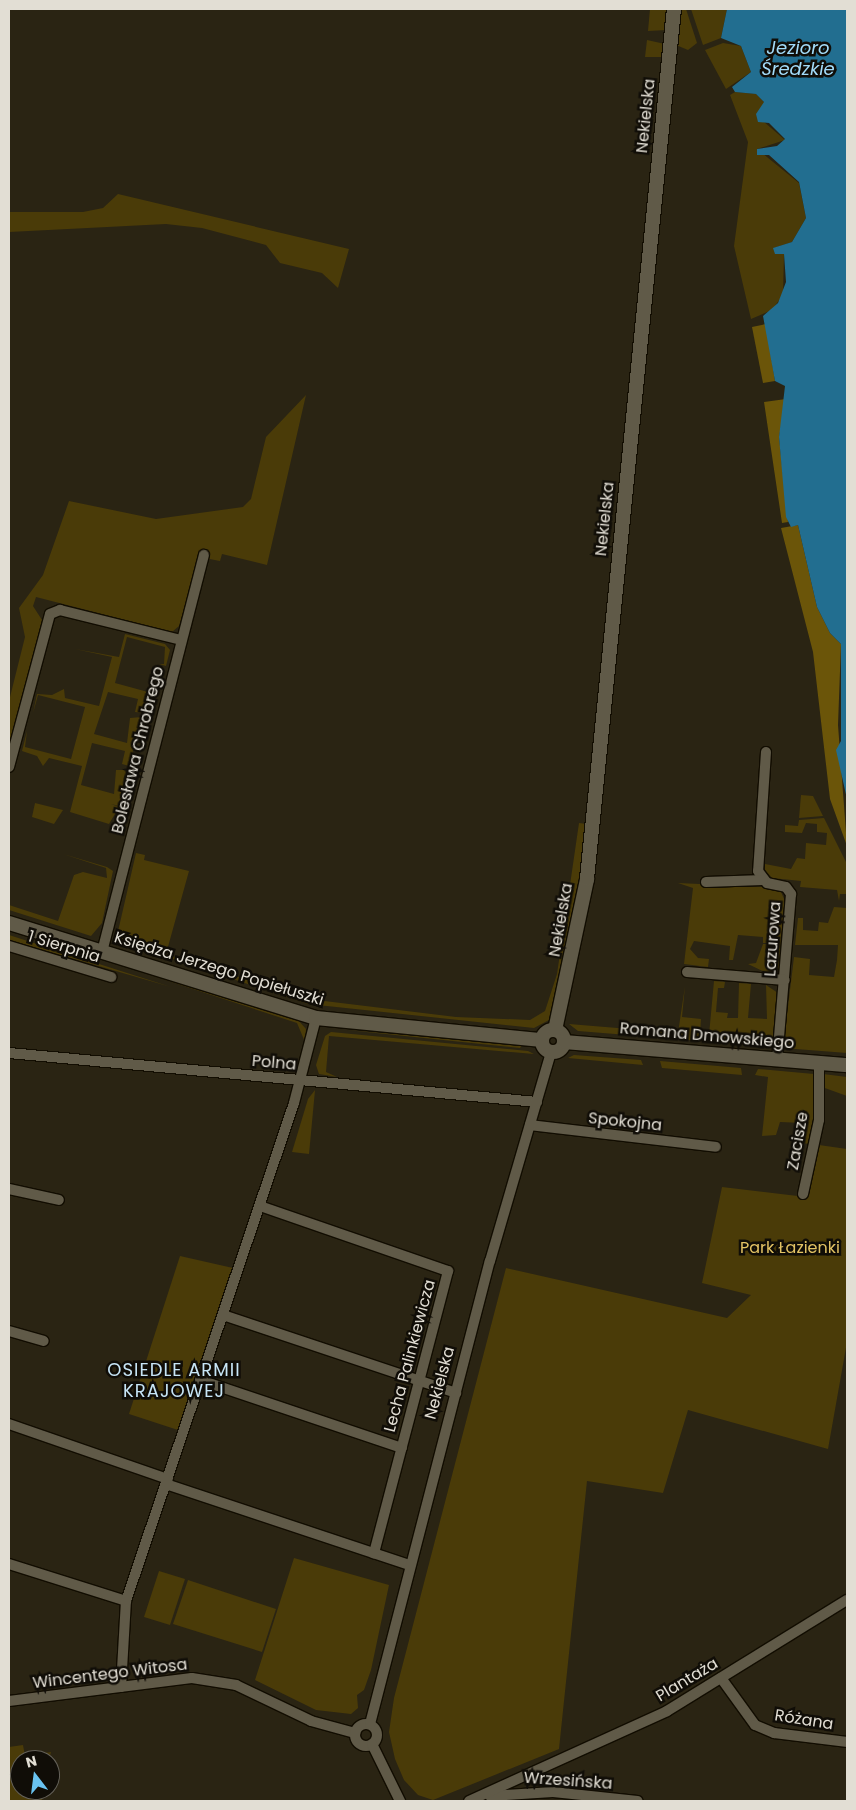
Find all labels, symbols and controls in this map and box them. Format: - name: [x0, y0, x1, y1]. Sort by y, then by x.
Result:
- water label: Jezioro Średzkie: [761, 38, 835, 80]
- street label: Nekielska: [633, 78, 659, 154]
- street label: Nekielska: [592, 481, 618, 557]
- street label: Bolesława Chrobrego: [108, 664, 168, 836]
- street label: Nekielska: [545, 882, 577, 958]
- street label: Lazurowa: [761, 901, 785, 977]
- street label: 1 Sierpnia: [26, 927, 102, 967]
- street label: Księdza Jerzego Popiełuszki: [112, 928, 326, 1010]
- street label: Romana Dmowskiego: [619, 1019, 795, 1053]
- street label: Polna: [251, 1051, 297, 1075]
- street label: Spokojna: [587, 1109, 663, 1135]
- street label: Zacisze: [783, 1110, 813, 1172]
- park label: Park Łazienki: [740, 1238, 840, 1258]
- street label: Lecha Palinkiewicza: [380, 1278, 440, 1434]
- street label: Nekielska: [421, 1344, 459, 1422]
- district label: OSIEDLE ARMII KRAJOWEJ: [106, 1360, 242, 1402]
- street label: Plantaża: [652, 1654, 722, 1706]
- street label: Wincentego Witosa: [32, 1655, 188, 1693]
- street label: Różana: [773, 1706, 835, 1734]
- north arrow: [10, 1750, 60, 1800]
- text: N: [24, 1750, 39, 1772]
- street label: Wrzesińska: [523, 1768, 613, 1794]

